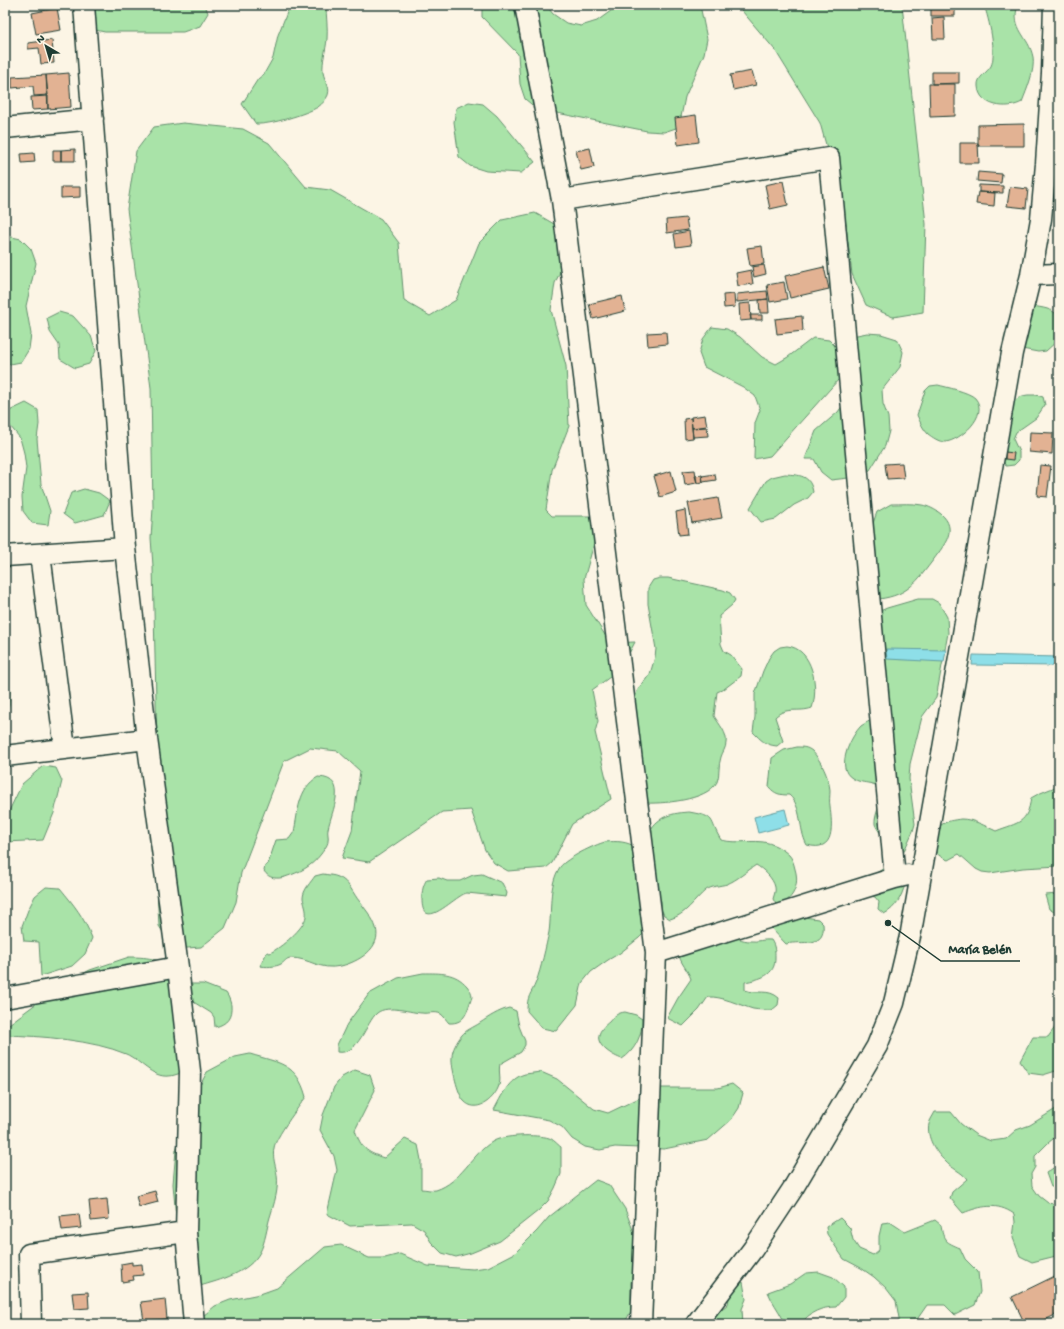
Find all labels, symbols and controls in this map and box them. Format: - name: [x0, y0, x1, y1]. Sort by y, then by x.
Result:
- north arrow: [26, 26, 66, 66]
- text: N: [35, 33, 48, 47]
- callout: María Belén: [941, 936, 1020, 961]
- text: María Belén: [948, 943, 1012, 958]

